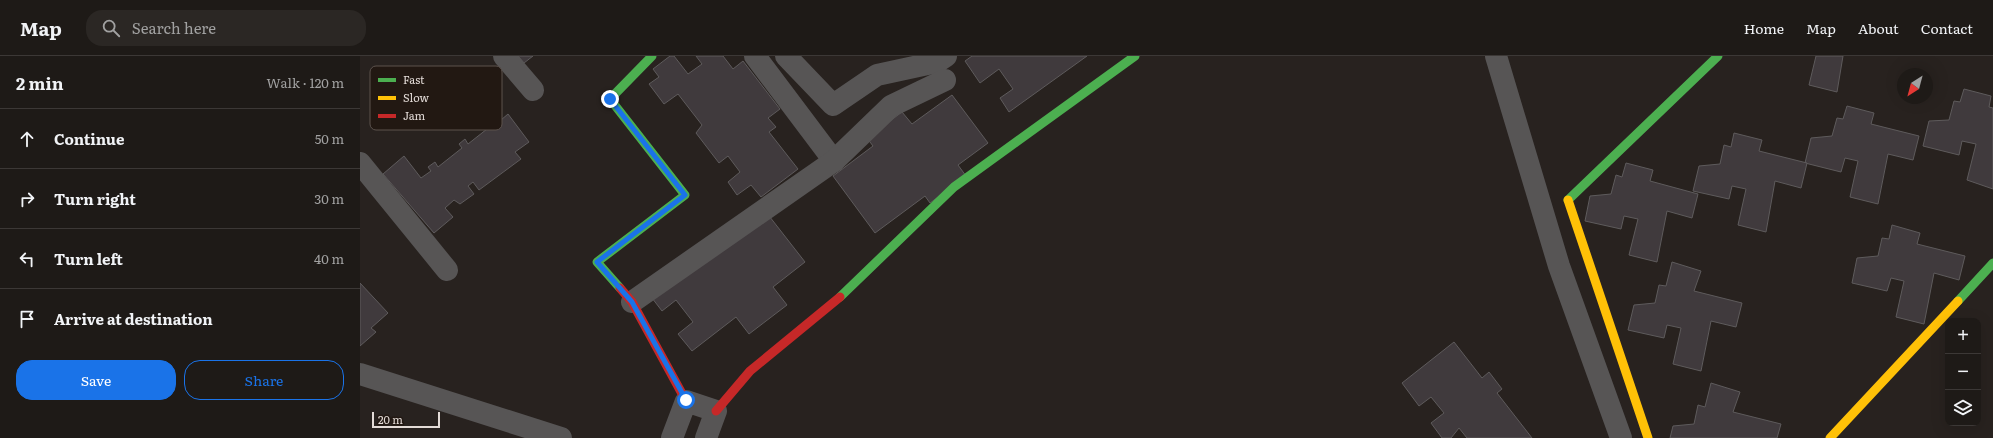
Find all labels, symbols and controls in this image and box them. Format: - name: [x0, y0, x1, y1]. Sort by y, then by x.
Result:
- search box: [86, 10, 366, 46]
- text: Map: [20, 14, 62, 42]
- text: Search here: [132, 16, 216, 39]
- icon: search: [100, 17, 122, 39]
- text: Home: [1744, 18, 1784, 38]
- text: Map: [1806, 18, 1836, 38]
- text: About: [1858, 18, 1899, 38]
- text: Contact: [1921, 18, 1973, 38]
- legend: [370, 66, 502, 130]
- north arrow: [1897, 68, 1933, 104]
- text: 2 min: [16, 70, 64, 95]
- text: Fast: [403, 71, 425, 87]
- text: Walk · 120 m: [267, 73, 344, 92]
- text: Slow: [403, 89, 429, 105]
- route end: [601, 90, 619, 108]
- text: Jam: [403, 107, 426, 123]
- text: Continue: [54, 127, 124, 150]
- icon: ahead: [16, 128, 38, 150]
- text: 50 m: [315, 129, 344, 148]
- text: Turn right: [54, 187, 136, 210]
- icon: right: [16, 188, 38, 210]
- text: 30 m: [314, 189, 344, 208]
- text: Turn left: [54, 247, 123, 270]
- icon: left: [16, 248, 38, 270]
- text: 40 m: [314, 249, 344, 268]
- text: Arrive at destination: [54, 307, 213, 330]
- icon: arrive: [16, 308, 38, 330]
- map controls: [1945, 318, 1981, 426]
- button: +: [1945, 318, 1981, 354]
- button: −: [1945, 354, 1981, 390]
- button: Save: [16, 360, 176, 400]
- button: Share: [184, 360, 344, 400]
- button: layers: [1945, 390, 1981, 426]
- route start: [677, 391, 695, 409]
- scale bar: [372, 410, 440, 429]
- text: 20 m: [378, 411, 403, 427]

